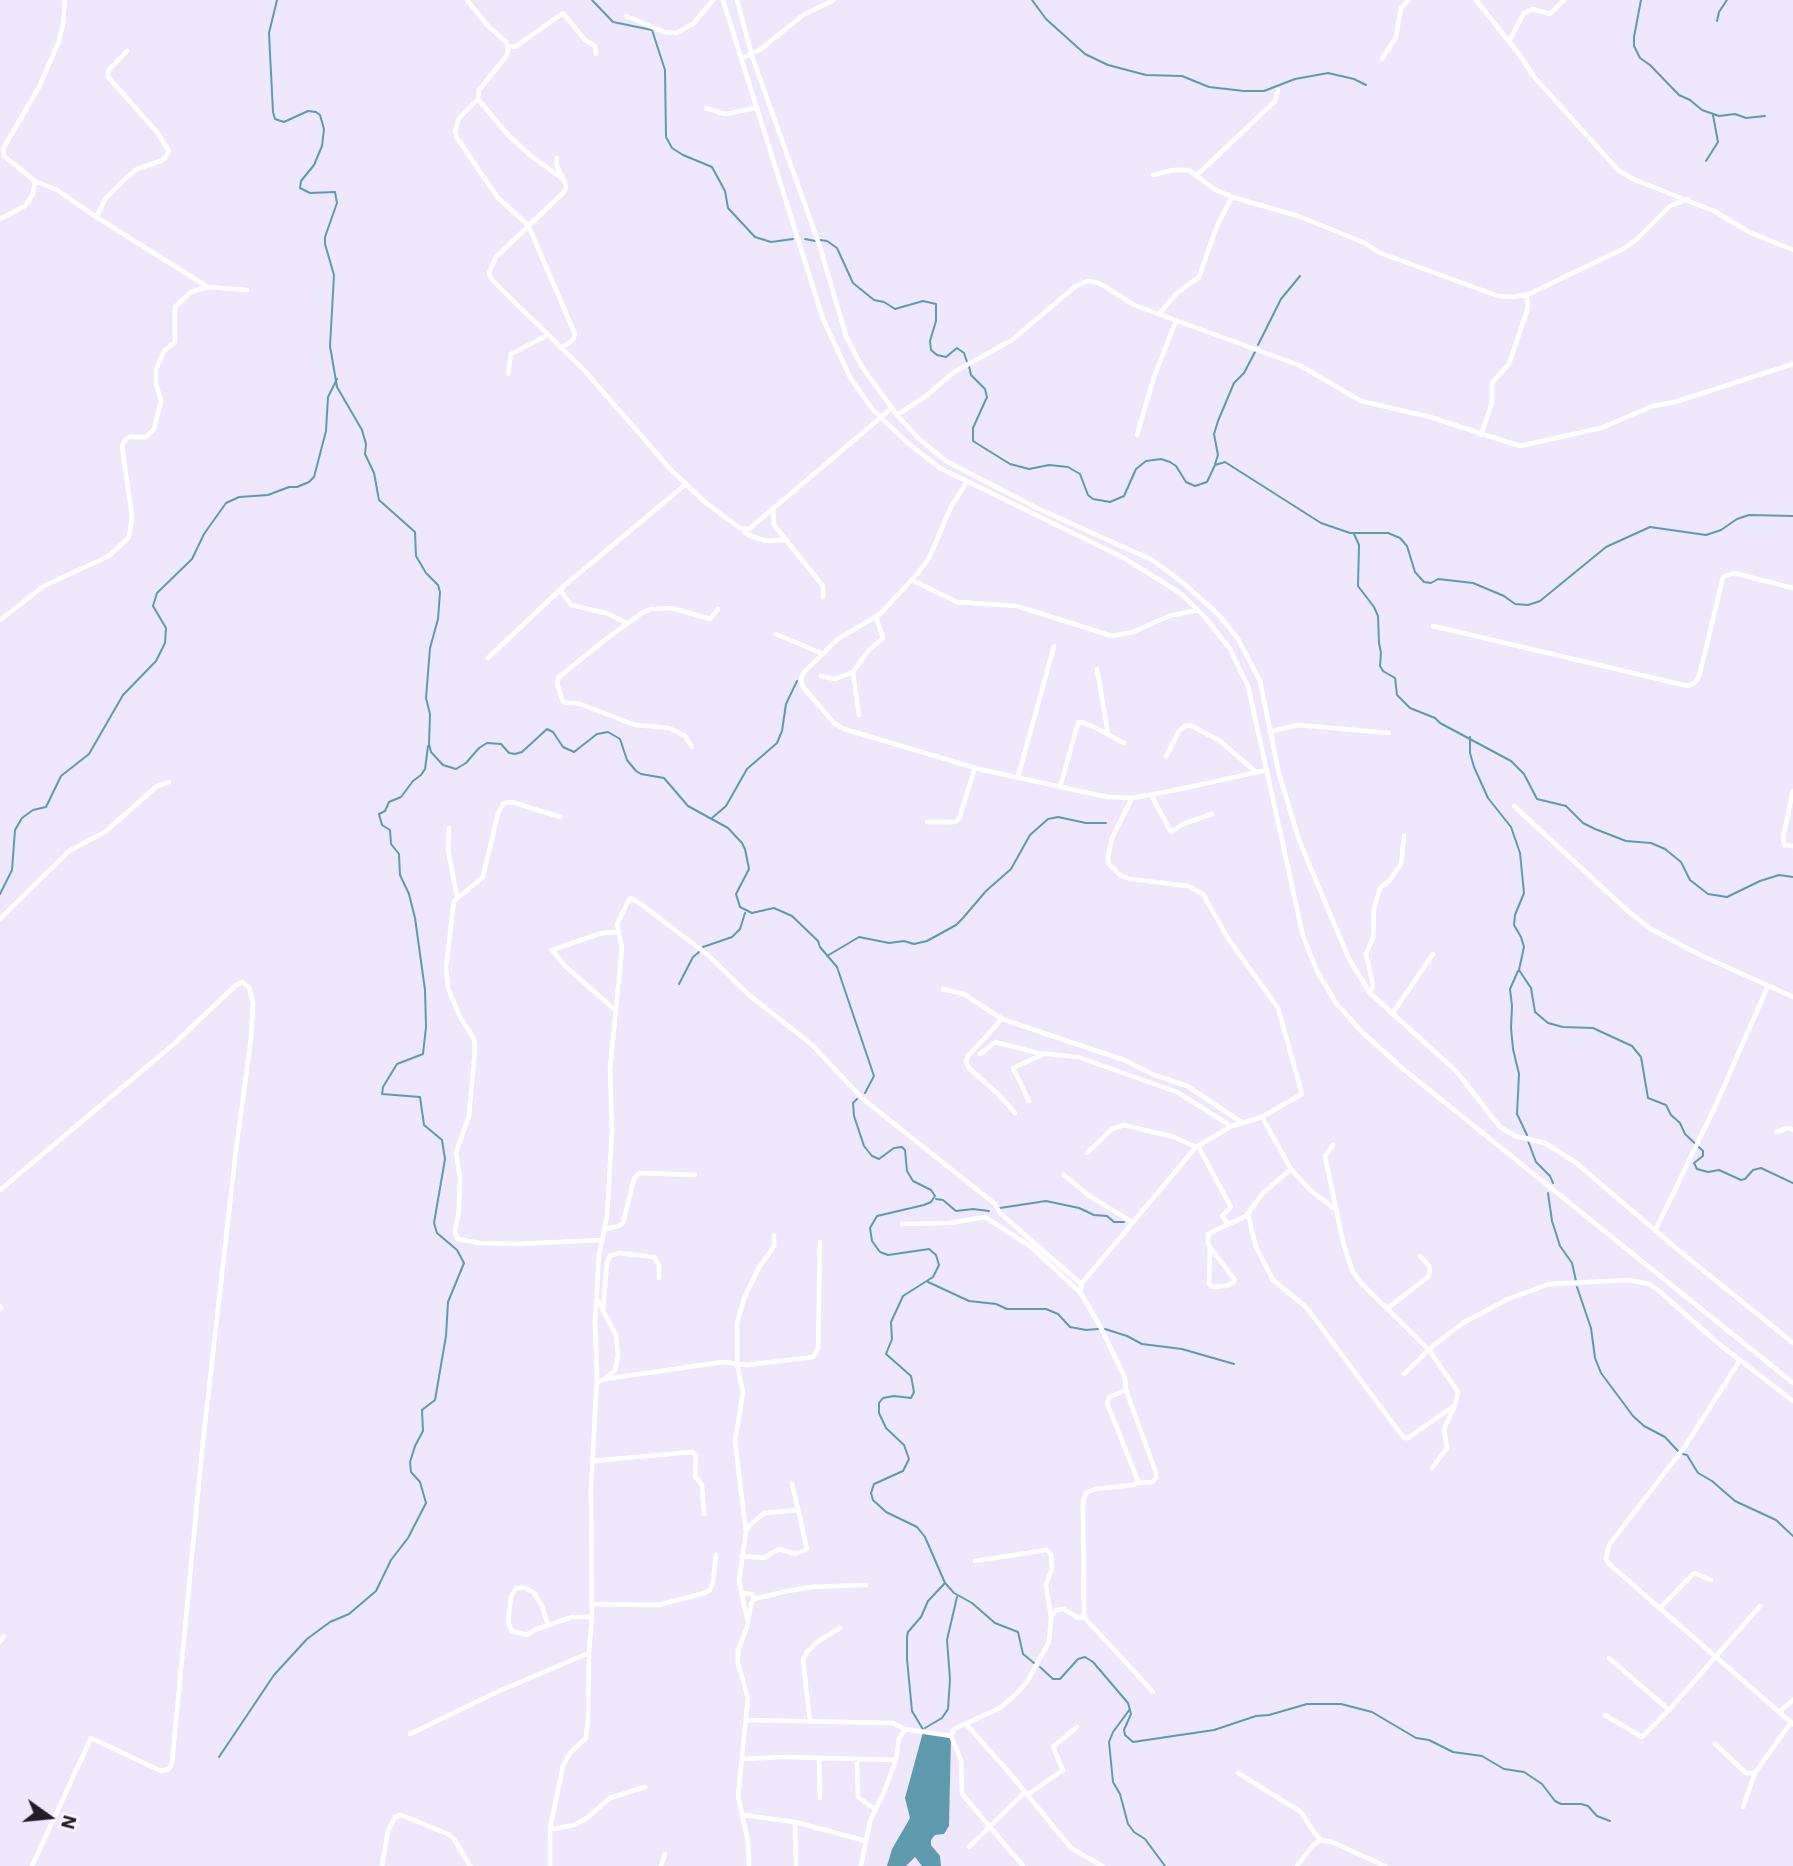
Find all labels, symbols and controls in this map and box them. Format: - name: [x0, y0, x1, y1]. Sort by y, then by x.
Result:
- north arrow: [14, 1782, 84, 1852]
- text: N: [56, 1813, 83, 1832]

